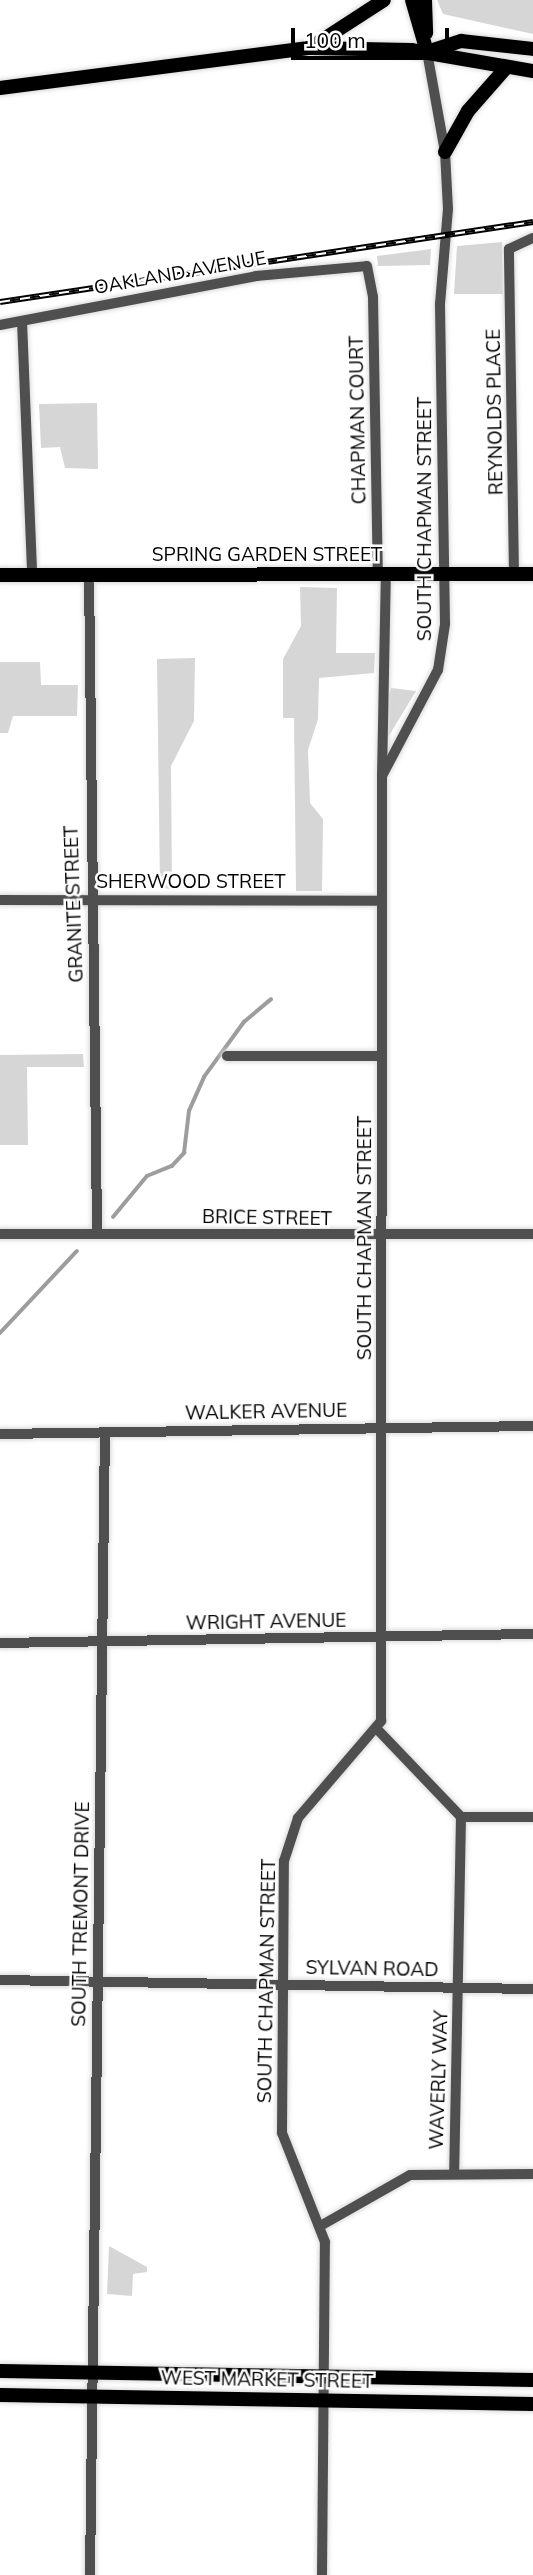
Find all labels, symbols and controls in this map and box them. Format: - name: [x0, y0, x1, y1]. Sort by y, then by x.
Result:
- scale bar: [295, 14, 452, 58]
- text: 100 m: [304, 27, 366, 53]
- street label: OAKLAND AVENUE: [92, 247, 268, 299]
- street label: REYNOLDS PLACE: [482, 329, 508, 495]
- street label: CHAPMAN COURT: [345, 335, 371, 505]
- street label: SOUTH CHAPMAN STREET: [414, 397, 436, 641]
- street label: SPRING GARDEN STREET: [152, 544, 382, 566]
- street label: GRANITE STREET: [60, 825, 88, 983]
- street label: SHERWOOD STREET: [96, 871, 286, 893]
- street label: SOUTH CHAPMAN STREET: [354, 1116, 376, 1360]
- street label: BRICE STREET: [202, 1205, 332, 1231]
- street label: WALKER AVENUE: [185, 1399, 347, 1425]
- street label: WRIGHT AVENUE: [185, 1609, 347, 1635]
- street label: SOUTH TREMONT DRIVE: [68, 1801, 94, 2027]
- street label: SOUTH CHAPMAN STREET: [253, 1859, 281, 2103]
- street label: SYLVAN ROAD: [305, 1956, 439, 1982]
- street label: WAVERLY WAY: [425, 2010, 453, 2150]
- street label: WEST MARKET STREET: [160, 2367, 374, 2393]

